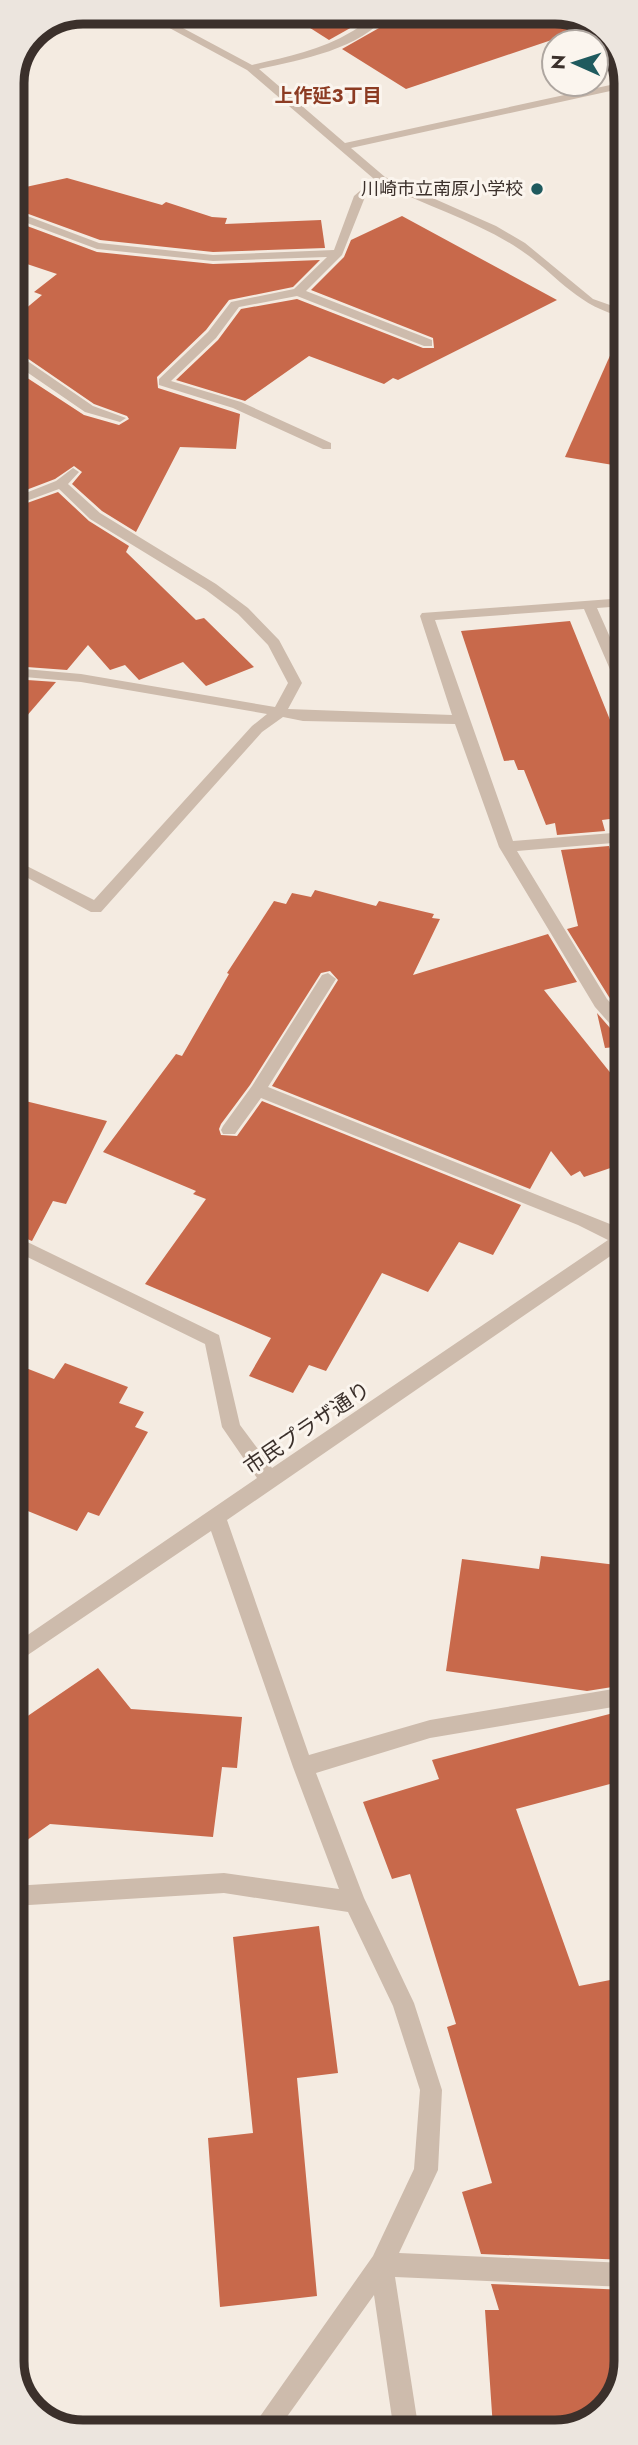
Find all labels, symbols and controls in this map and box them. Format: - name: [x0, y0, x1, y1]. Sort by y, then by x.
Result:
- north arrow: [540, 28, 610, 98]
- text: N: [545, 54, 572, 70]
- district label: 上作延3丁目: [275, 82, 381, 109]
- place label: 川崎市立南原小学校: [361, 176, 523, 202]
- marker: 川崎市立南原小学校: [529, 181, 545, 197]
- street label: 市民プラザ通り: [238, 1374, 376, 1482]

